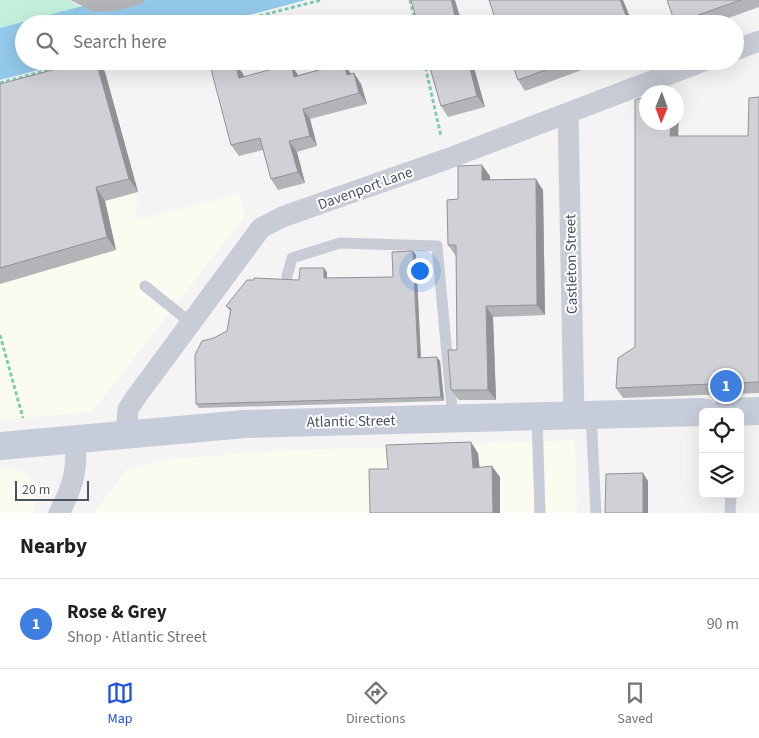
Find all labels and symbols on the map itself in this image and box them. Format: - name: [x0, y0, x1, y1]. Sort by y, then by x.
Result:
- north arrow: [639, 85, 684, 130]
- street label: Davenport Lane: [315, 162, 416, 215]
- street label: Castleton Street: [560, 214, 583, 314]
- your location: [407, 258, 433, 284]
- pin: 1: [710, 367, 742, 405]
- street label: Atlantic Street: [306, 410, 396, 433]
- scale bar: [15, 478, 89, 501]

